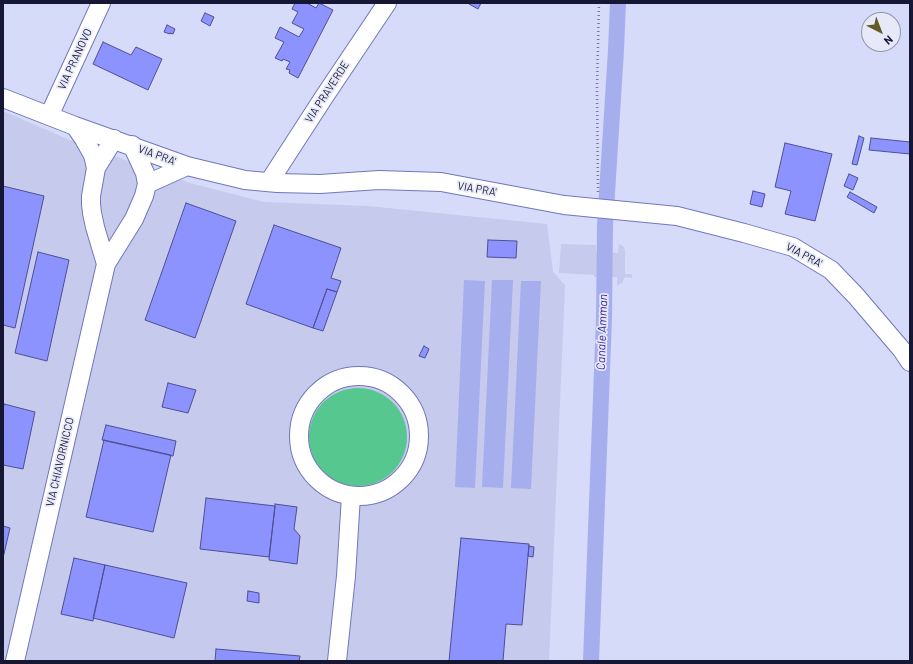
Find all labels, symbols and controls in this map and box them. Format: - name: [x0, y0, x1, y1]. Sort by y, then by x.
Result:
- north arrow: [861, 12, 901, 52]
- street label: VIA PRANOVO: [55, 26, 95, 92]
- text: N: [882, 33, 896, 48]
- street label: VIA PRAVERDE: [302, 59, 352, 125]
- street label: VIA PRA': [136, 142, 178, 168]
- street label: VIA PRA': [457, 179, 497, 199]
- street label: VIA PRA': [784, 240, 824, 270]
- water label: Canale Amman: [593, 294, 611, 370]
- street label: VIA CHIAVORNICCO: [43, 416, 77, 508]

